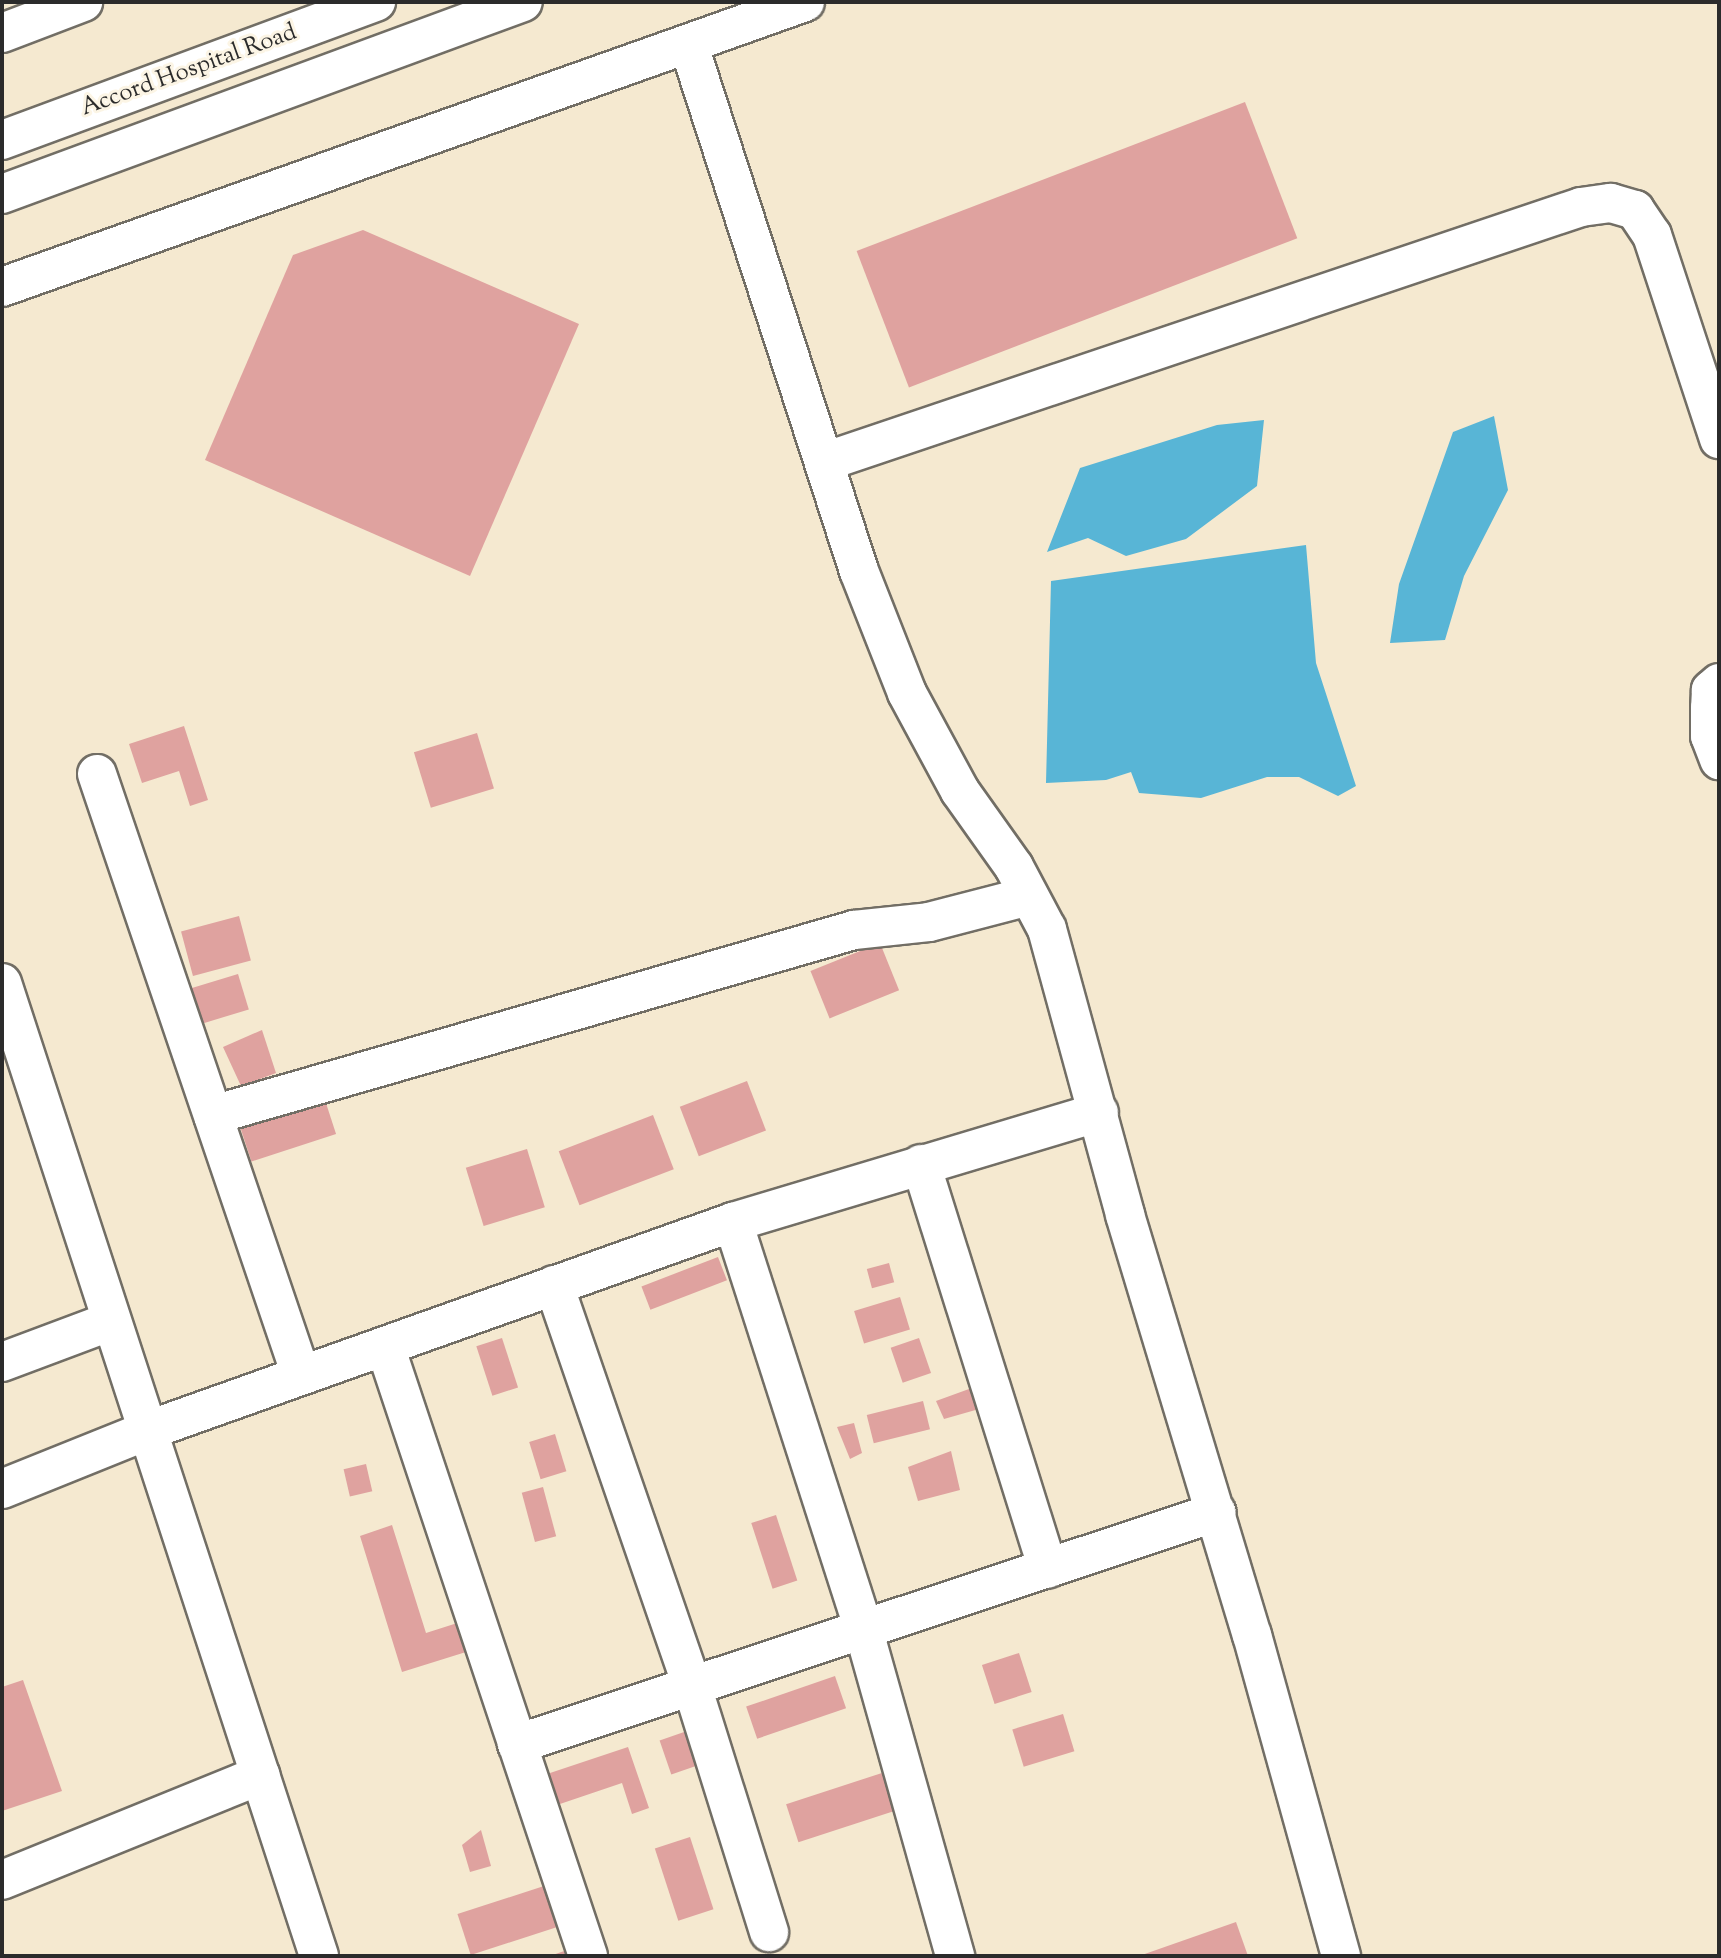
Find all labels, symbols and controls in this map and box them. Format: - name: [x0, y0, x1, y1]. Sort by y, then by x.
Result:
- street label: Accord Hospital Road: [77, 19, 301, 123]

